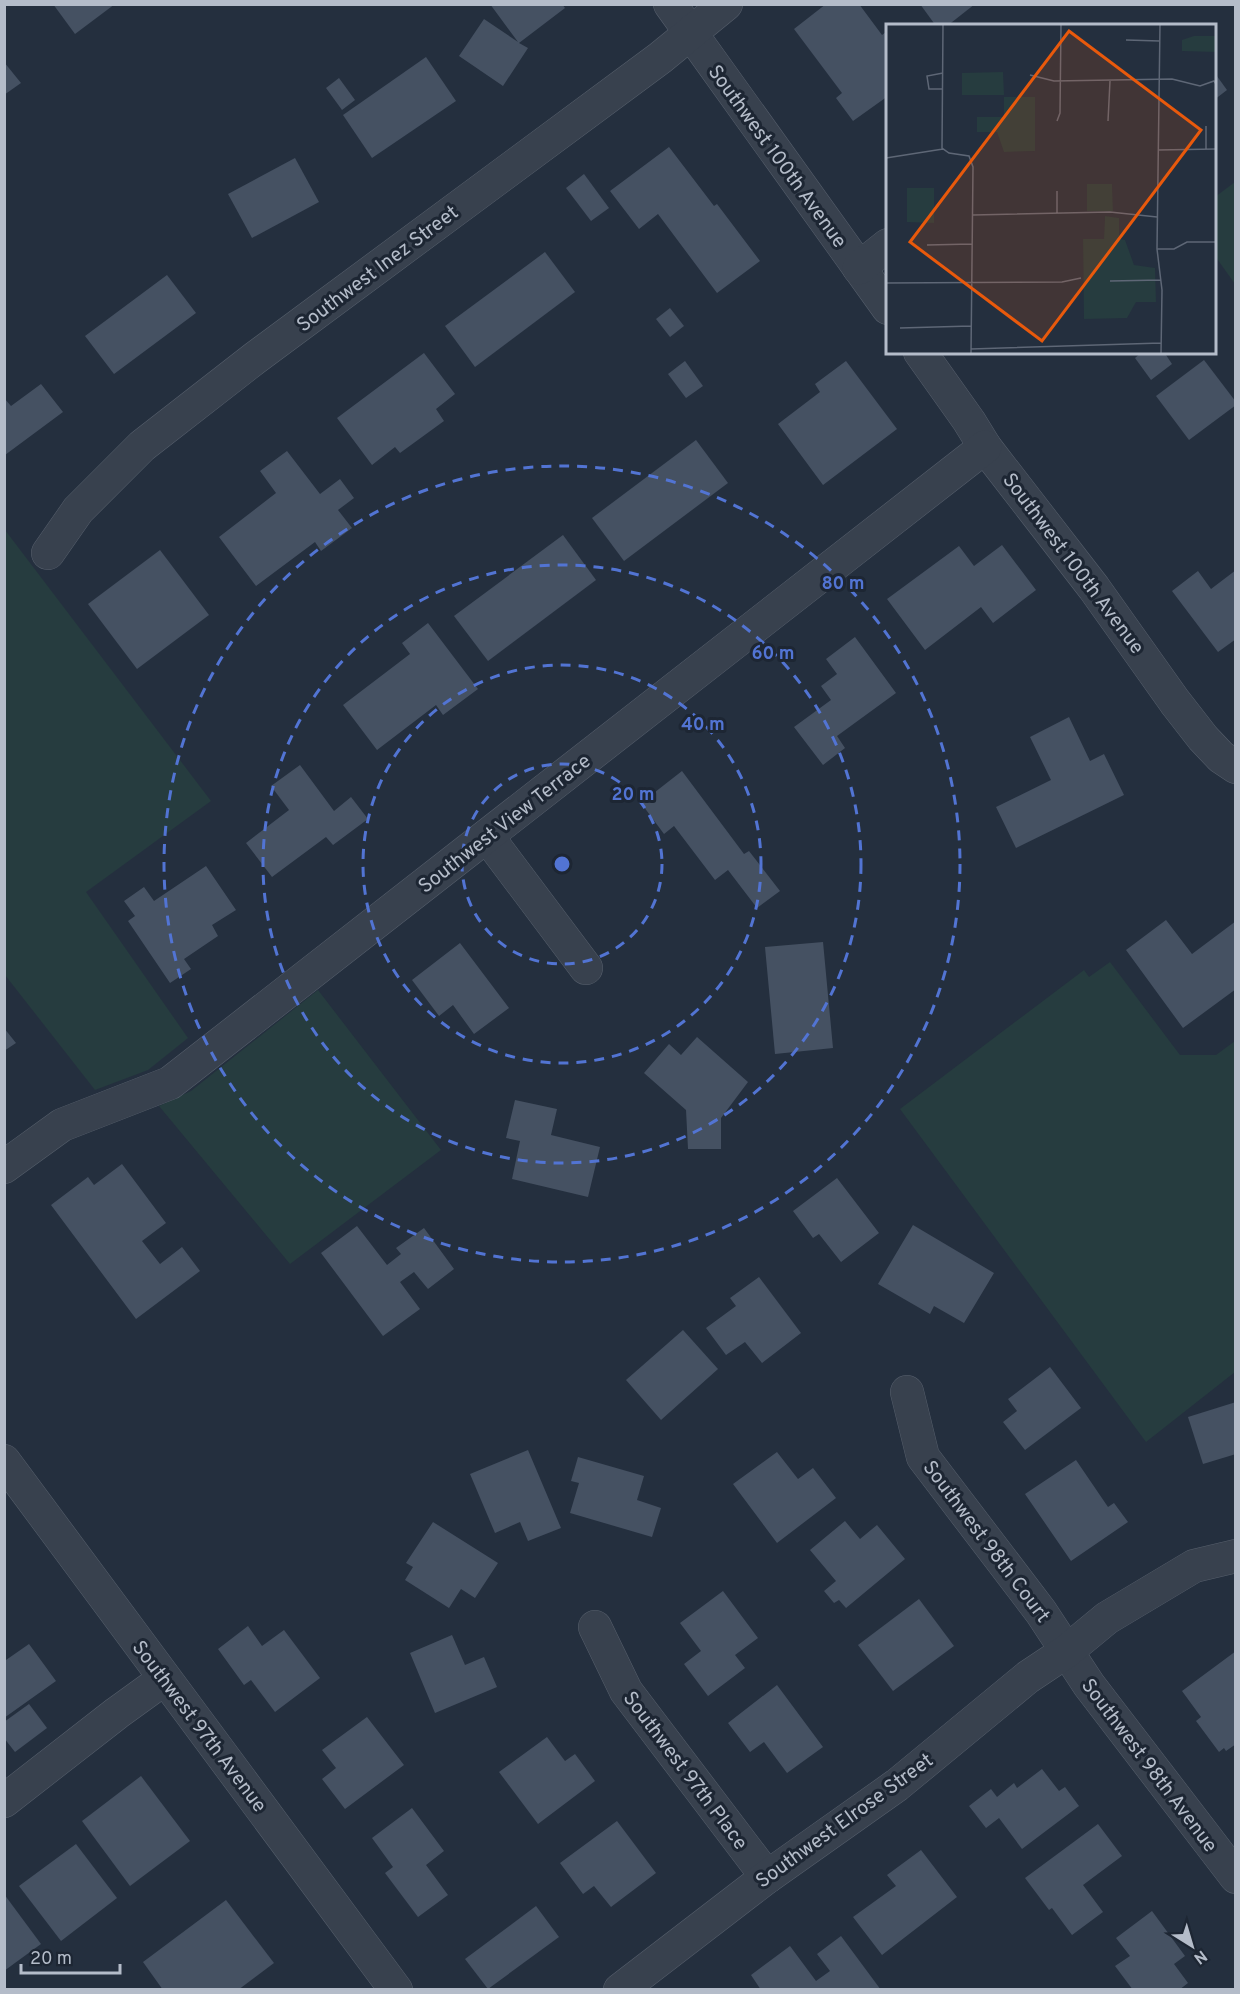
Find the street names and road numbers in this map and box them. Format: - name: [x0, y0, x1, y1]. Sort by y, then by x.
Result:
- street label: Southwest 100th Avenue: [701, 60, 852, 254]
- street label: Southwest Inez Street: [292, 200, 464, 339]
- street label: Southwest 100th Avenue: [996, 468, 1149, 660]
- street label: Southwest View Terrace: [414, 749, 597, 900]
- street label: Southwest 98th Court: [916, 1456, 1055, 1629]
- street label: Southwest 97th Avenue: [125, 1636, 272, 1818]
- street label: Southwest 98th Avenue: [1074, 1674, 1222, 1858]
- street label: Southwest 97th Place: [616, 1687, 753, 1856]
- street label: Southwest Elrose Street: [751, 1748, 939, 1895]

